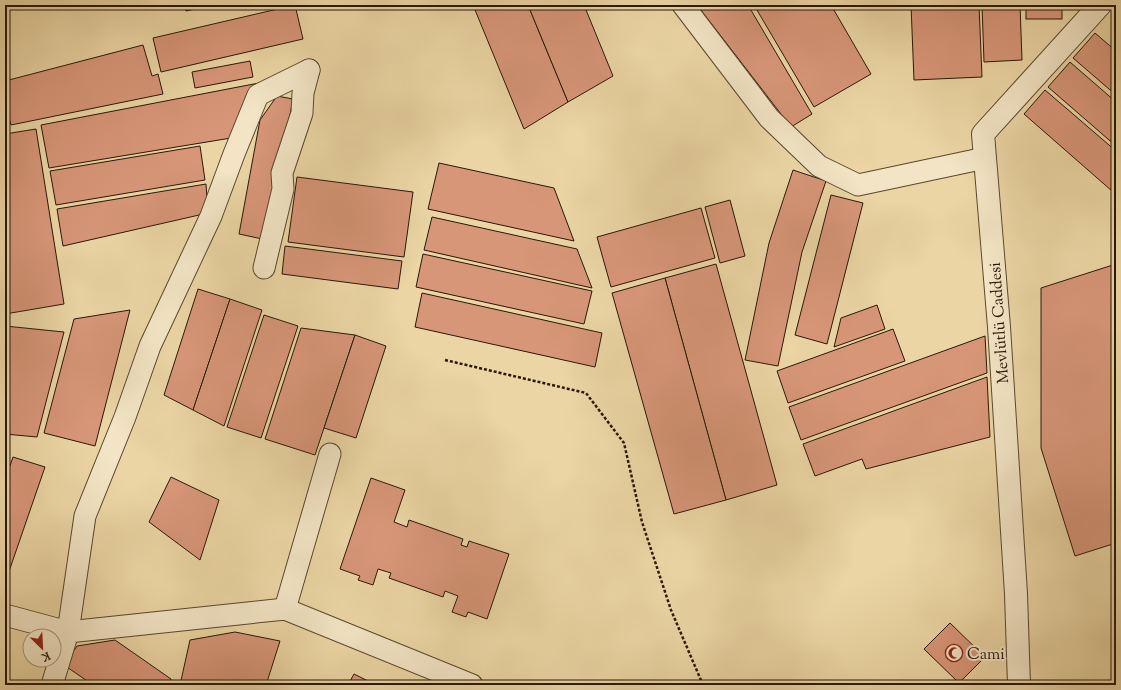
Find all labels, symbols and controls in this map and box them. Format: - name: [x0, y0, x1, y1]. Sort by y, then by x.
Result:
- street label: Mevlütlü Caddesi: [985, 261, 1016, 384]
- north arrow: [22, 628, 62, 668]
- mosque icon: Cami: [944, 643, 964, 663]
- place label: Cami: [967, 644, 1005, 667]
- text: K: [39, 647, 53, 665]

